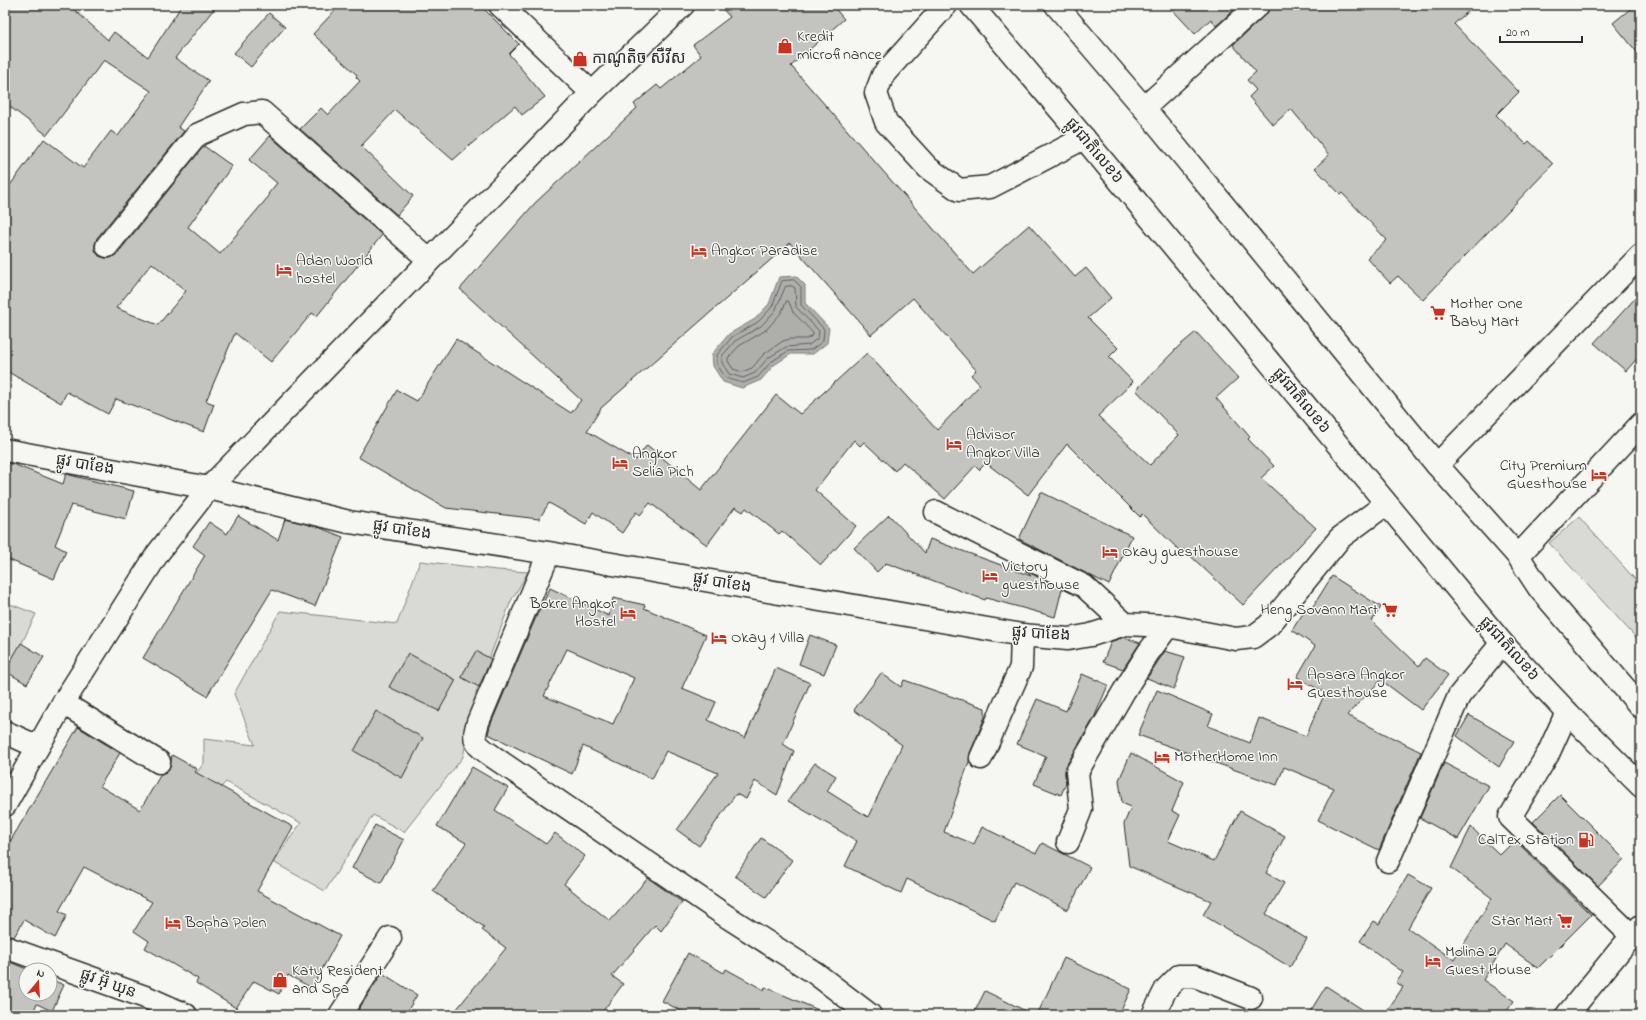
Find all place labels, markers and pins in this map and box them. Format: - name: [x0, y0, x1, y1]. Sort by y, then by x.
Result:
- place label: Kredit microfinance: [797, 25, 883, 67]
- shop icon: Kredit microfinance: [776, 37, 794, 55]
- place label: កាណូតិច សឺវីស: [592, 47, 686, 71]
- shop icon: កាណូតិច សឺវីស: [571, 50, 589, 68]
- place label: Angkor Paradise: [711, 239, 818, 263]
- hotel icon: Angkor Paradise: [690, 242, 708, 260]
- place label: Adan World hostel: [296, 249, 373, 291]
- hotel icon: Adan World hostel: [275, 261, 293, 279]
- place label: Mother One Baby Mart: [1449, 292, 1524, 334]
- supermarket icon: Mother One Baby Mart: [1429, 304, 1447, 322]
- place label: Advisor Angkor Villa: [966, 423, 1040, 465]
- hotel icon: Advisor Angkor Villa: [945, 435, 963, 453]
- place label: Angkor Selia Pich: [632, 442, 694, 484]
- hotel icon: Angkor Selia Pich: [611, 454, 629, 472]
- place label: City Premium Guesthouse: [1500, 454, 1588, 496]
- hotel icon: City Premium Guesthouse: [1590, 466, 1608, 484]
- place label: Okay guesthouse: [1122, 540, 1239, 564]
- hotel icon: Okay guesthouse: [1101, 543, 1119, 561]
- place label: Victory guesthouse: [1001, 555, 1080, 597]
- hotel icon: Victory guesthouse: [981, 567, 999, 585]
- place label: Bokre Angkor Hostel: [529, 592, 616, 634]
- place label: Heng Sovann Mart: [1261, 598, 1379, 622]
- supermarket icon: Heng Sovann Mart: [1381, 601, 1399, 619]
- hotel icon: Bokre Angkor Hostel: [619, 604, 637, 622]
- place label: Okay 1 Villa: [731, 626, 804, 650]
- hotel icon: Okay 1 Villa: [710, 629, 728, 647]
- place label: Apsara Angkor Guesthouse: [1307, 663, 1405, 705]
- hotel icon: Apsara Angkor Guesthouse: [1286, 675, 1304, 693]
- place label: MotherHome Inn: [1174, 745, 1278, 769]
- hotel icon: MotherHome Inn: [1153, 748, 1171, 766]
- place label: CalTex Station: [1478, 828, 1574, 852]
- fuel station icon: CalTex Station: [1577, 831, 1595, 849]
- place label: Star Mart: [1491, 909, 1554, 933]
- place label: Bopha Polen: [184, 911, 267, 935]
- supermarket icon: Star Mart: [1556, 912, 1574, 930]
- hotel icon: Bopha Polen: [164, 914, 182, 932]
- place label: Molina 2 Guest House: [1445, 940, 1532, 982]
- hotel icon: Molina 2 Guest House: [1424, 952, 1442, 970]
- place label: Katy Resident and Spa: [292, 959, 384, 1001]
- shop icon: Katy Resident and Spa: [271, 971, 289, 989]

